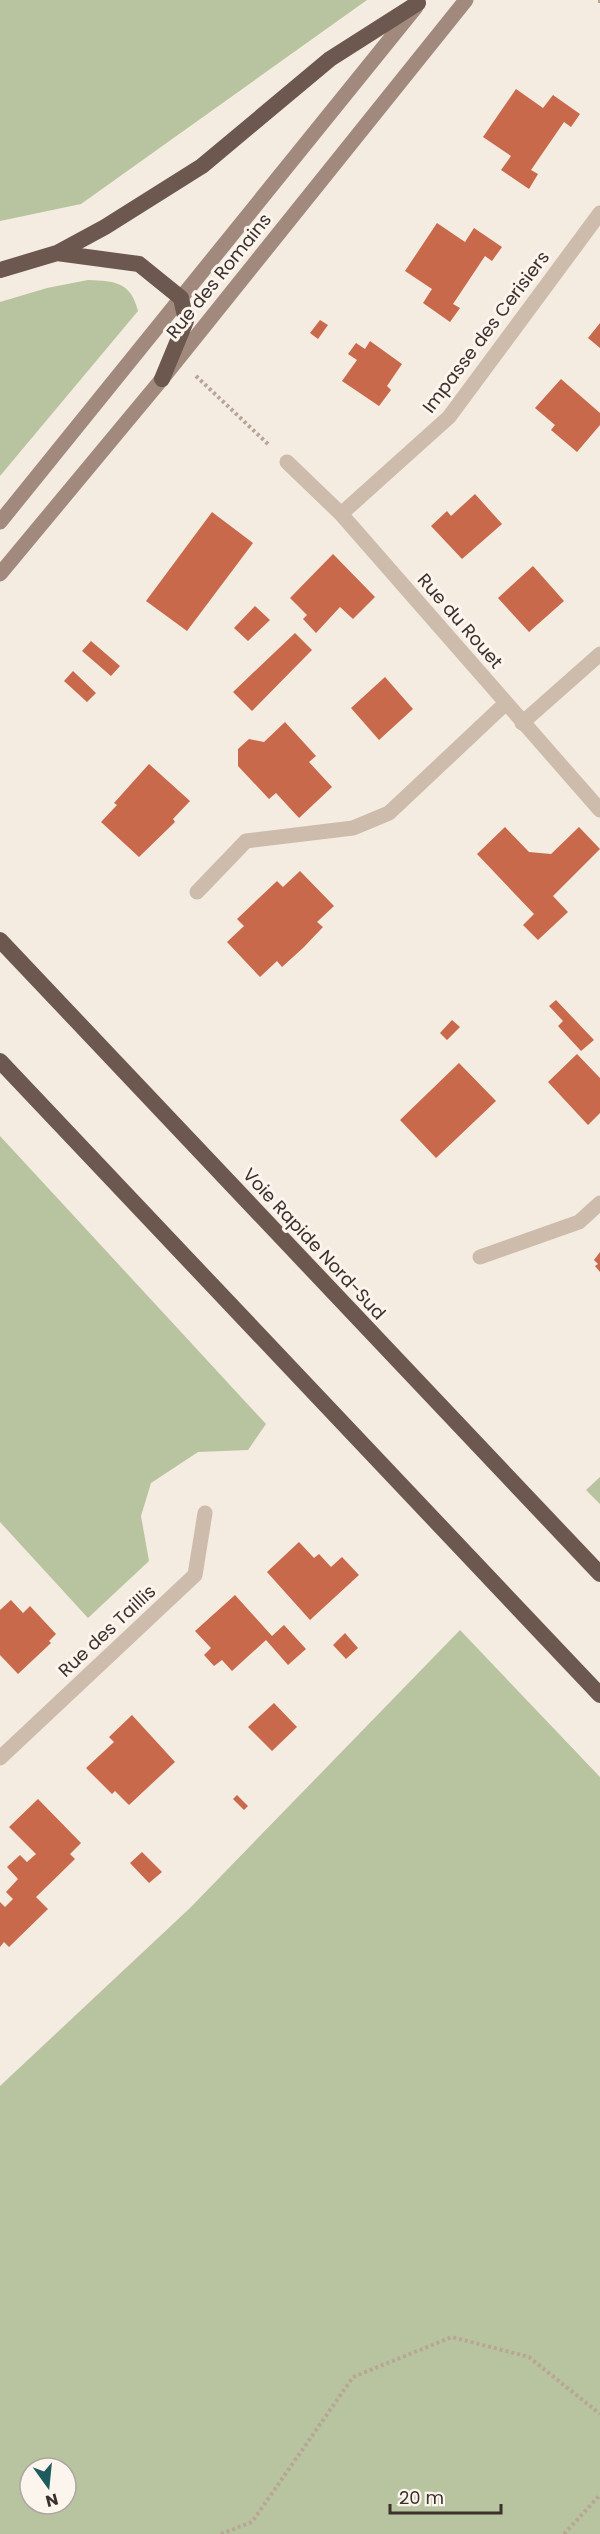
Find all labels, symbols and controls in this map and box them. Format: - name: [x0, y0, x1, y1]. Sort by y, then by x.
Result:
- street label: Rue des Romains: [160, 208, 277, 344]
- street label: Impasse des Cerisiers: [416, 246, 555, 418]
- street label: Rue du Rouet: [412, 568, 509, 674]
- street label: Voie Rapide Nord-Sud: [237, 1162, 391, 1325]
- street label: Rue des Taillis: [52, 1579, 161, 1682]
- north arrow: [18, 2456, 78, 2516]
- scale bar: [390, 2477, 501, 2515]
- text: 20 m: [399, 2485, 444, 2510]
- text: N: [43, 2487, 61, 2513]

